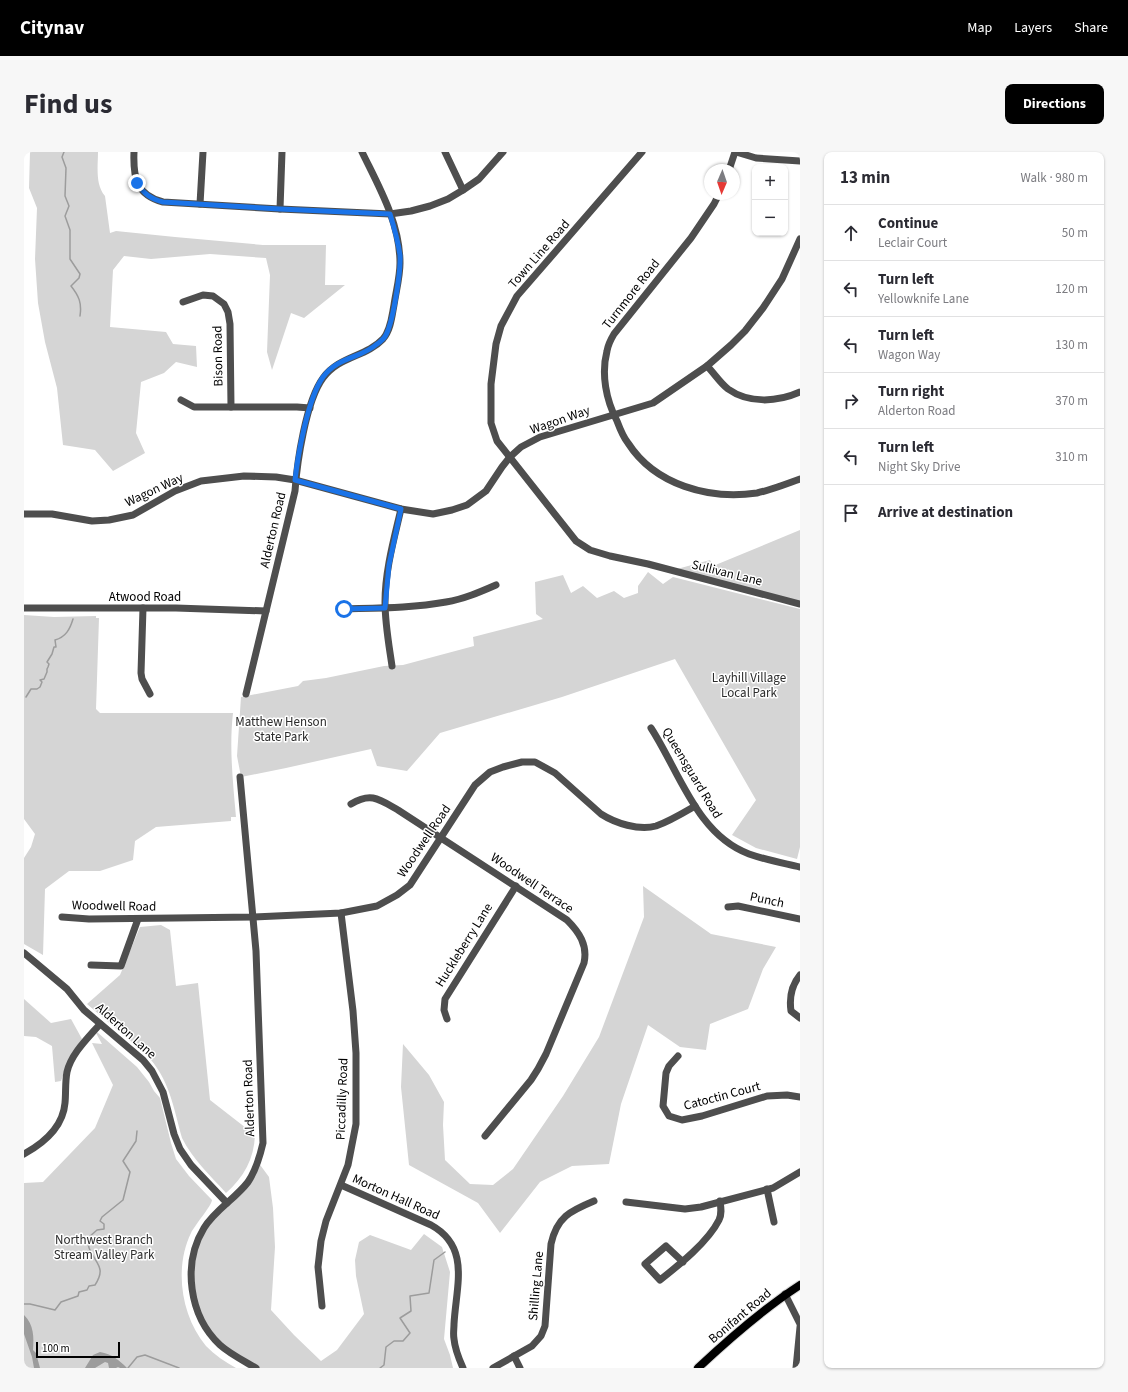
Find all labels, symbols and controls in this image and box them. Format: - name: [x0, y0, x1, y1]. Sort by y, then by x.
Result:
- text: Citynav: [20, 15, 84, 42]
- text: Map: [967, 18, 992, 38]
- text: Layers: [1014, 18, 1052, 38]
- text: Share: [1074, 18, 1108, 38]
- text: Find us: [24, 84, 112, 124]
- button: Directions: [1005, 84, 1104, 124]
- north arrow: [704, 164, 740, 200]
- map controls: [752, 164, 788, 236]
- button: +: [752, 164, 788, 200]
- text: 13 min: [840, 166, 890, 190]
- text: Walk · 980 m: [1020, 169, 1088, 187]
- route end: [128, 174, 146, 192]
- button: −: [752, 200, 788, 236]
- text: Continue: [878, 213, 938, 234]
- street label: Town Line Road: [504, 216, 574, 292]
- icon: ahead: [840, 222, 862, 244]
- text: 50 m: [1062, 224, 1088, 242]
- text: Leclair Court: [878, 234, 947, 252]
- street label: Turnmore Road: [598, 255, 664, 333]
- text: Turn left: [878, 269, 934, 290]
- icon: left: [840, 278, 862, 300]
- text: 120 m: [1055, 280, 1088, 298]
- text: Yellowknife Lane: [878, 290, 969, 308]
- street label: Bison Road: [208, 325, 228, 387]
- text: Turn left: [878, 325, 934, 346]
- icon: left: [840, 334, 862, 356]
- text: 130 m: [1055, 336, 1088, 354]
- text: Wagon Way: [878, 346, 940, 364]
- text: Turn right: [878, 381, 944, 402]
- icon: right: [840, 390, 862, 412]
- text: 370 m: [1055, 392, 1088, 410]
- street label: Wagon Way: [528, 401, 592, 439]
- text: Alderton Road: [878, 402, 955, 420]
- text: Turn left: [878, 437, 934, 458]
- icon: left: [840, 446, 862, 468]
- text: 310 m: [1055, 448, 1088, 466]
- text: Night Sky Drive: [878, 458, 960, 476]
- street label: Wagon Way: [122, 469, 186, 511]
- street label: Alderton Road: [256, 490, 290, 570]
- icon: arrive: [840, 502, 862, 524]
- text: Arrive at destination: [878, 502, 1013, 523]
- street label: Sullivan Lane: [690, 556, 764, 590]
- street label: Atwood Road: [109, 588, 181, 606]
- route start: [335, 600, 353, 618]
- park label: Layhill Village Local Park: [712, 669, 786, 702]
- park label: Matthew Henson State Park: [235, 713, 327, 746]
- street label: Queensguard Road: [658, 724, 726, 822]
- street label: Woodwell Road: [393, 801, 455, 881]
- street label: Woodwell Terrace: [487, 849, 577, 917]
- street label: Punch: [748, 888, 786, 912]
- street label: Woodwell Road: [72, 896, 156, 916]
- street label: Huckleberry Lane: [431, 900, 497, 990]
- street label: Alderton Lane: [92, 999, 160, 1063]
- street label: Piccadilly Road: [332, 1058, 352, 1140]
- street label: Alderton Road: [239, 1059, 259, 1137]
- street label: Catoctin Court: [682, 1077, 763, 1115]
- street label: Morton Hall Road: [349, 1170, 443, 1224]
- park label: Northwest Branch Stream Valley Park: [54, 1231, 155, 1264]
- street label: Shilling Lane: [524, 1250, 548, 1322]
- street label: Bonifant Road: [705, 1284, 775, 1348]
- scale bar: [36, 1340, 120, 1359]
- text: 100 m: [42, 1341, 70, 1356]

